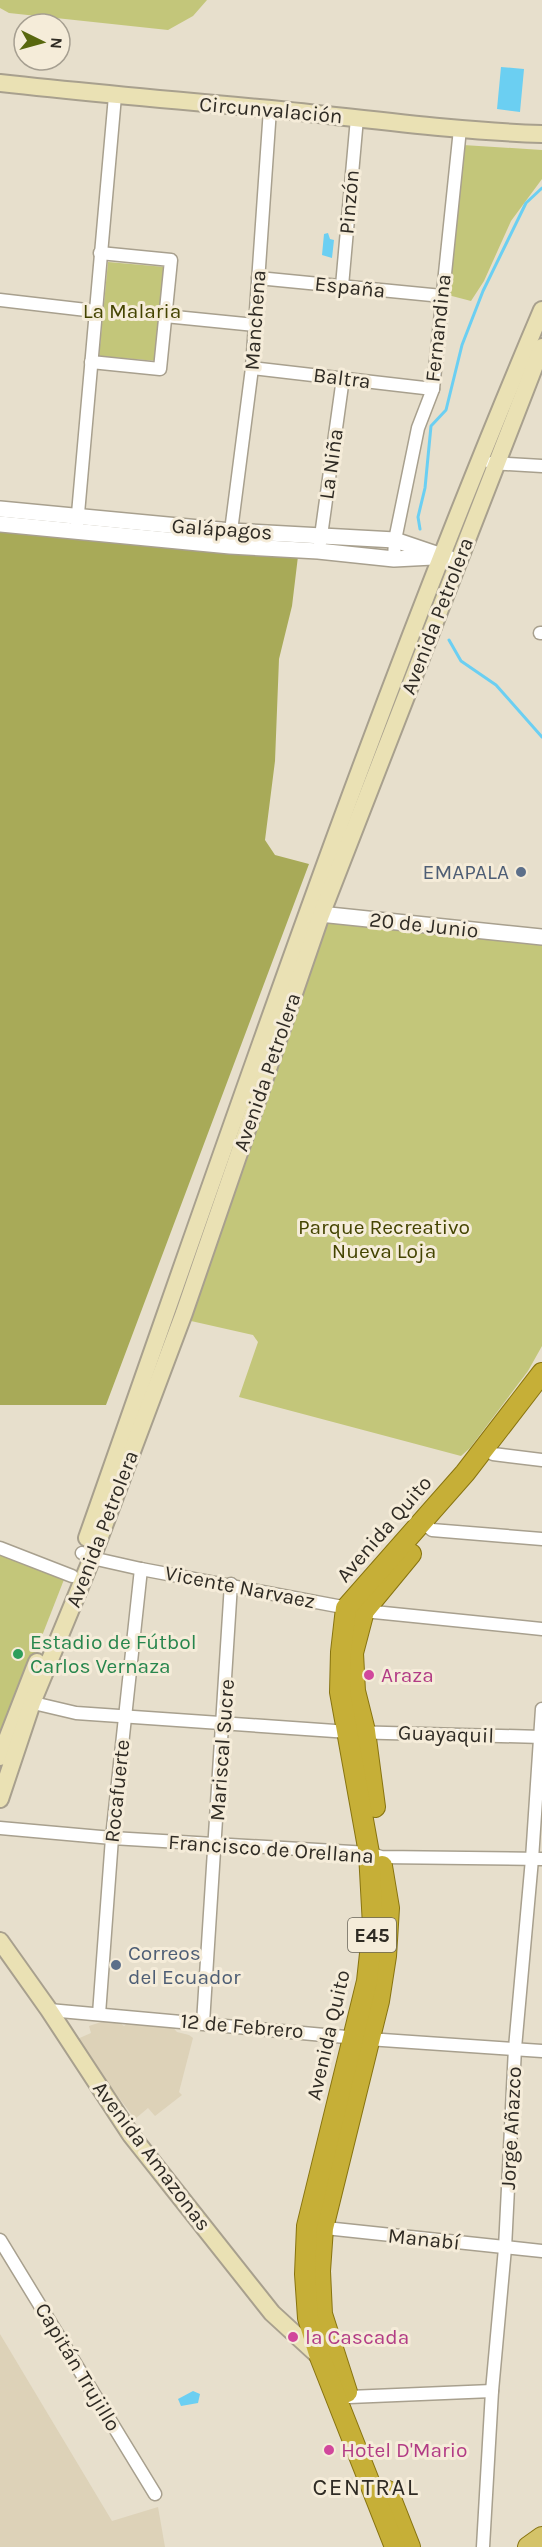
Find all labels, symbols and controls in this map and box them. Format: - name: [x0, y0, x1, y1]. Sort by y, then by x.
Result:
- north arrow: [12, 12, 72, 72]
- text: N: [46, 37, 66, 50]
- street label: Circunvalación: [198, 92, 344, 128]
- street label: Pinzón: [334, 169, 364, 235]
- street label: Manchena: [240, 269, 270, 371]
- street label: España: [313, 271, 387, 303]
- street label: Fernandina: [420, 273, 456, 383]
- park label: La Malaria: [83, 299, 181, 323]
- street label: Baltra: [312, 363, 372, 393]
- street label: La Niña: [314, 427, 348, 501]
- street label: Galápagos: [171, 514, 273, 544]
- street label: Avenida Petrolera: [396, 534, 478, 698]
- place label: EMAPALA: [423, 860, 509, 884]
- marker: EMAPALA: [514, 865, 528, 879]
- street label: 20 de Junio: [368, 907, 480, 943]
- street label: Avenida Petrolera: [229, 990, 305, 1154]
- park label: Parque Recreativo Nueva Loja: [298, 1215, 470, 1263]
- street label: Avenida Petrolera: [61, 1447, 143, 1611]
- street label: Avenida Quito: [331, 1471, 437, 1587]
- street label: Vicente Narvaez: [163, 1561, 317, 1613]
- place label: Estadio de Fútbol Carlos Vernaza: [30, 1630, 197, 1678]
- marker: Estadio de Fútbol Carlos Vernaza: [11, 1647, 25, 1661]
- place label: Araza: [381, 1663, 434, 1687]
- marker: Araza: [362, 1668, 376, 1682]
- street label: Mariscal Sucre: [205, 1678, 239, 1822]
- street label: Guayaquil: [397, 1720, 495, 1748]
- street label: Rocafuerte: [100, 1738, 134, 1844]
- street label: Francisco de Orellana: [167, 1830, 375, 1868]
- road number: E45: [348, 1918, 396, 1952]
- place label: Correos del Ecuador: [128, 1941, 241, 1989]
- marker: Correos del Ecuador: [109, 1958, 123, 1972]
- street label: Avenida Quito: [301, 1968, 355, 2102]
- street label: 12 de Febrero: [179, 2009, 305, 2043]
- street label: Jorge Añazco: [496, 2066, 526, 2190]
- street label: Avenida Amazonas: [88, 2077, 216, 2235]
- street label: Manabí: [387, 2223, 462, 2255]
- street label: Capitán Trujillo: [30, 2298, 126, 2436]
- place label: la Cascada: [305, 2325, 409, 2349]
- marker: la Cascada: [286, 2330, 300, 2344]
- place label: Hotel D'Mario: [341, 2438, 467, 2462]
- marker: Hotel D'Mario: [322, 2443, 336, 2457]
- district label: CENTRAL: [313, 2473, 419, 2501]

